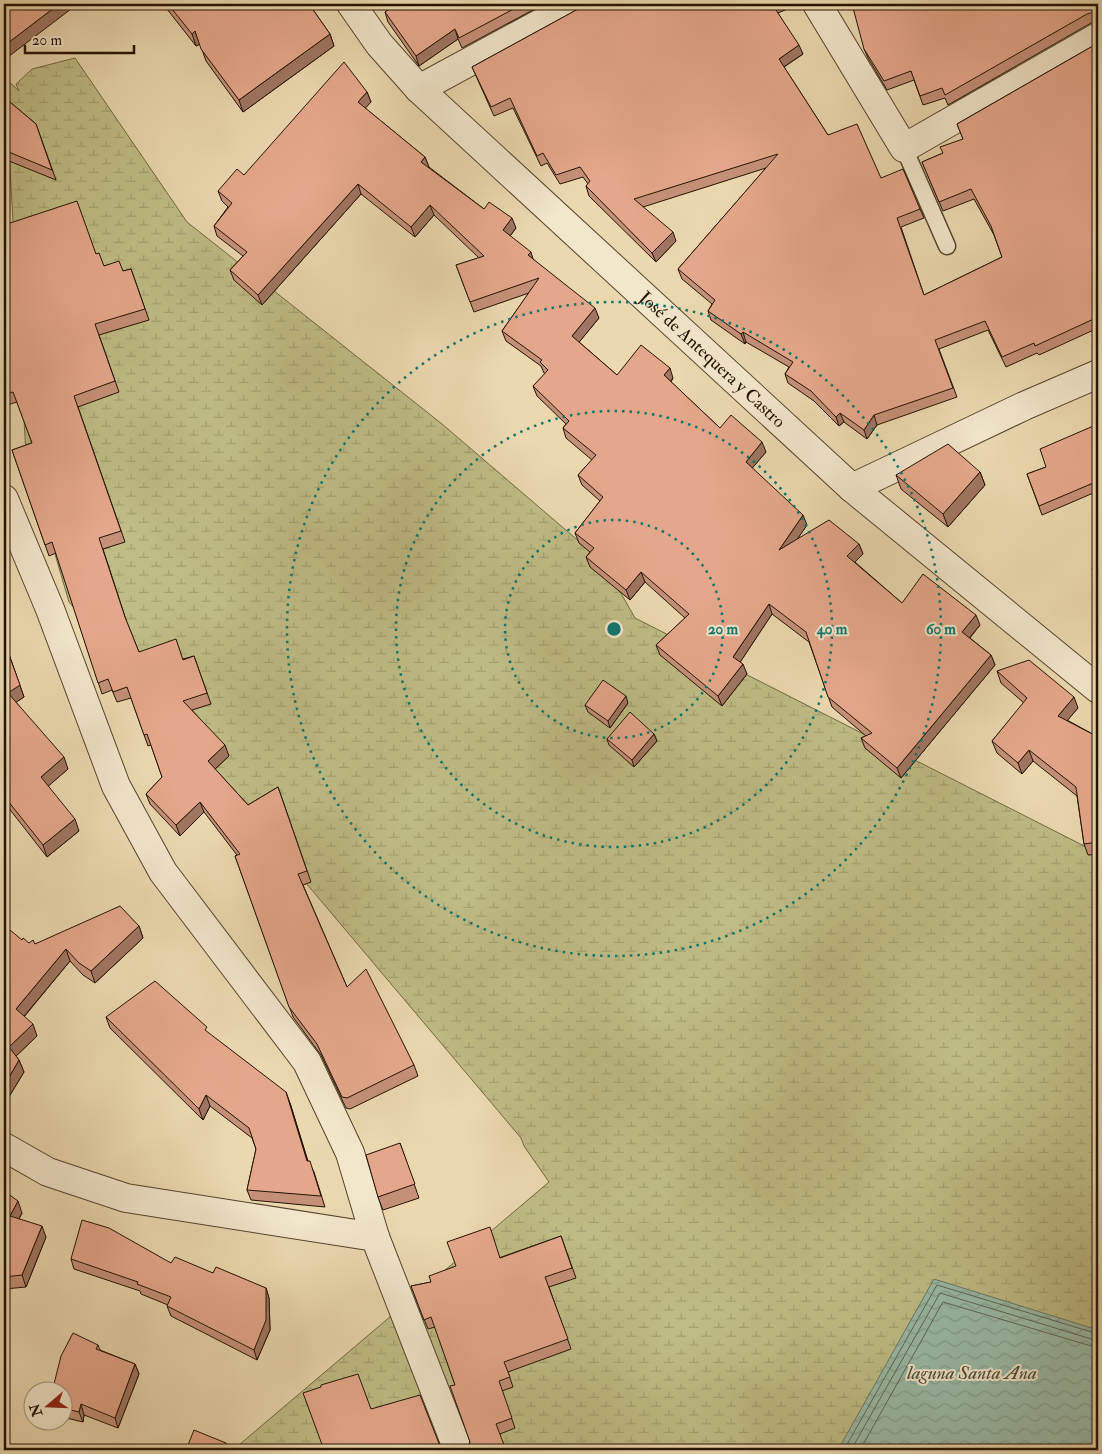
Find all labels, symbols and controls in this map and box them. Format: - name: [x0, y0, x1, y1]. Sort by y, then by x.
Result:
- scale bar: [25, 22, 134, 54]
- text: 20 m: [32, 31, 62, 50]
- street label: José de Antequera y Castro: [633, 286, 790, 433]
- centre of rings: [605, 620, 623, 638]
- text: 20 m: [708, 620, 738, 639]
- text: 40 m: [816, 620, 848, 639]
- text: 60 m: [926, 620, 956, 639]
- water label: laguna Santa Ana: [906, 1361, 1037, 1385]
- north arrow: [22, 1382, 72, 1432]
- text: N: [26, 1401, 47, 1420]

